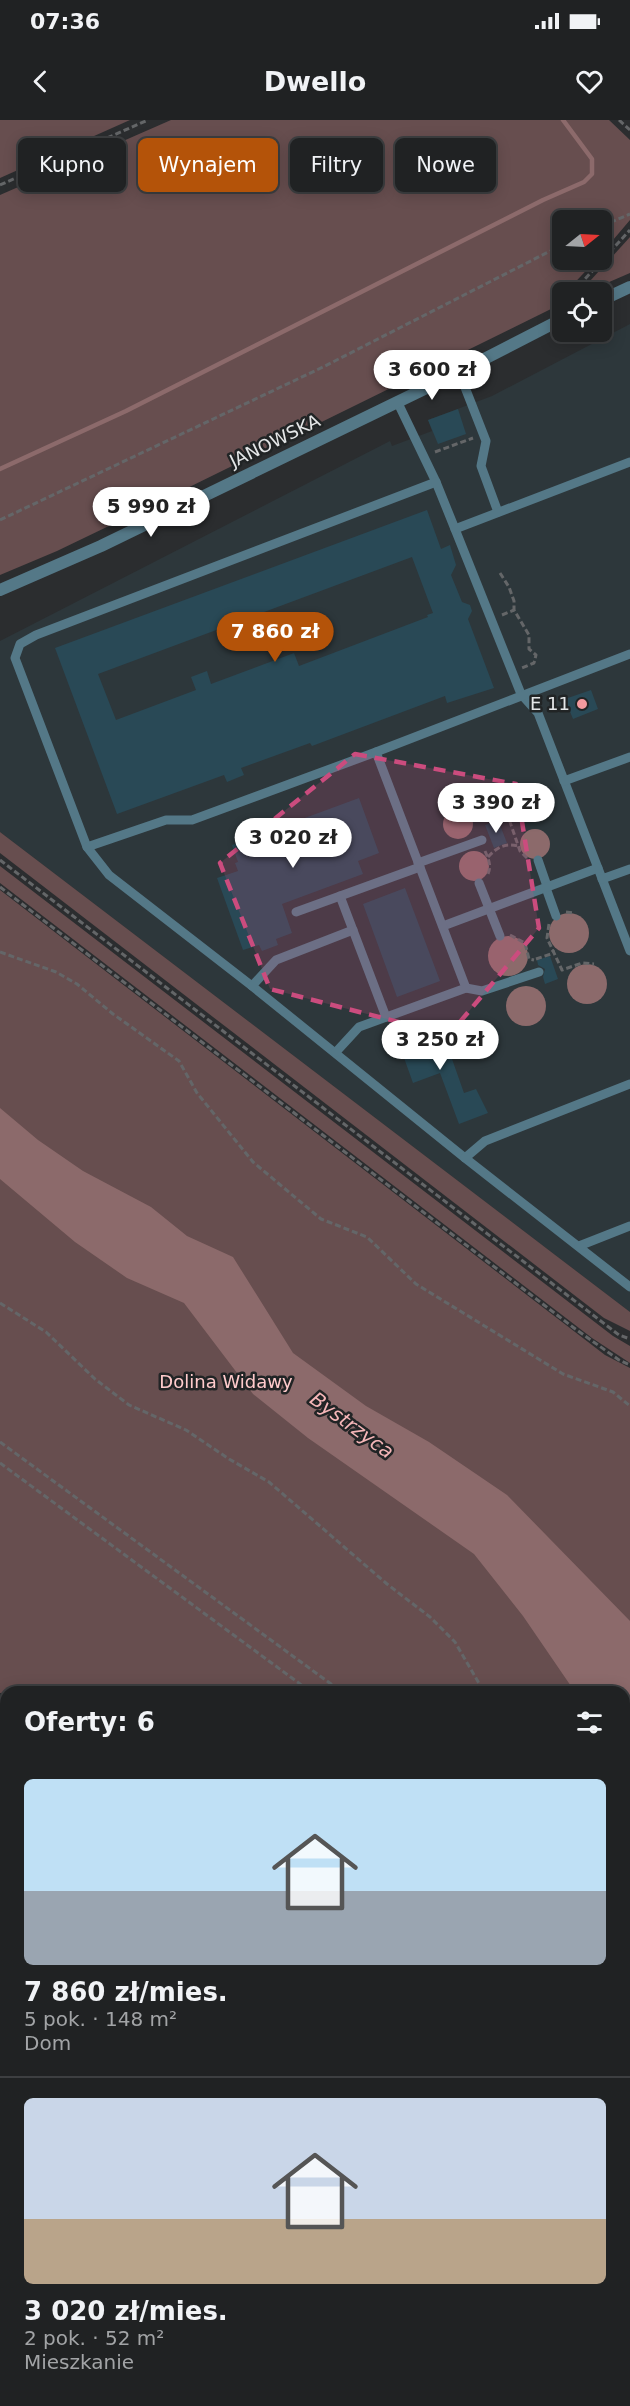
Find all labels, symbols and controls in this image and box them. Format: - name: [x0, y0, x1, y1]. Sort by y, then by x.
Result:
- text: 07:36: [30, 9, 100, 34]
- icon: back: [24, 65, 57, 98]
- icon: heart: [573, 65, 606, 98]
- text: Dwello: [264, 66, 366, 97]
- chip: Kupno: [18, 138, 126, 192]
- chip: Wynajem: [138, 138, 278, 192]
- chip: Filtry: [290, 138, 383, 192]
- chip: Nowe: [395, 138, 496, 192]
- north arrow: [552, 210, 612, 270]
- map controls: [552, 210, 612, 342]
- button: locate: [552, 282, 612, 342]
- pin: 3 600 zł: [370, 350, 494, 401]
- text: 3 600 zł: [388, 357, 476, 381]
- street label: JANOWSKA: [225, 409, 324, 472]
- pin: 5 990 zł: [89, 487, 213, 538]
- text: 5 990 zł: [107, 494, 195, 518]
- pin: 7 860 zł: [213, 612, 337, 663]
- text: 7 860 zł: [231, 619, 319, 643]
- place label: E 11: [530, 693, 570, 714]
- marker: E 11: [575, 697, 589, 711]
- pin: 3 390 zł: [434, 783, 558, 834]
- text: 3 390 zł: [452, 790, 540, 814]
- pin: 3 020 zł: [231, 818, 355, 869]
- text: 3 020 zł: [249, 825, 337, 849]
- pin: 3 250 zł: [378, 1020, 502, 1071]
- text: 3 250 zł: [396, 1027, 484, 1051]
- park label: Dolina Widawy: [159, 1371, 293, 1392]
- water label: Bystrzyca: [305, 1387, 399, 1463]
- icon: filters: [573, 1706, 606, 1739]
- text: Oferty: 6: [24, 1707, 155, 1737]
- icon: home: [261, 1818, 369, 1926]
- text: 7 860 zł/mies.: [24, 1977, 228, 2007]
- text: 5 pok. · 148 m²: [24, 2007, 177, 2031]
- text: Dom: [24, 2031, 71, 2055]
- icon: home: [261, 2137, 369, 2245]
- text: 3 020 zł/mies.: [24, 2296, 228, 2326]
- text: 2 pok. · 52 m²: [24, 2326, 164, 2350]
- text: Mieszkanie: [24, 2350, 134, 2374]

